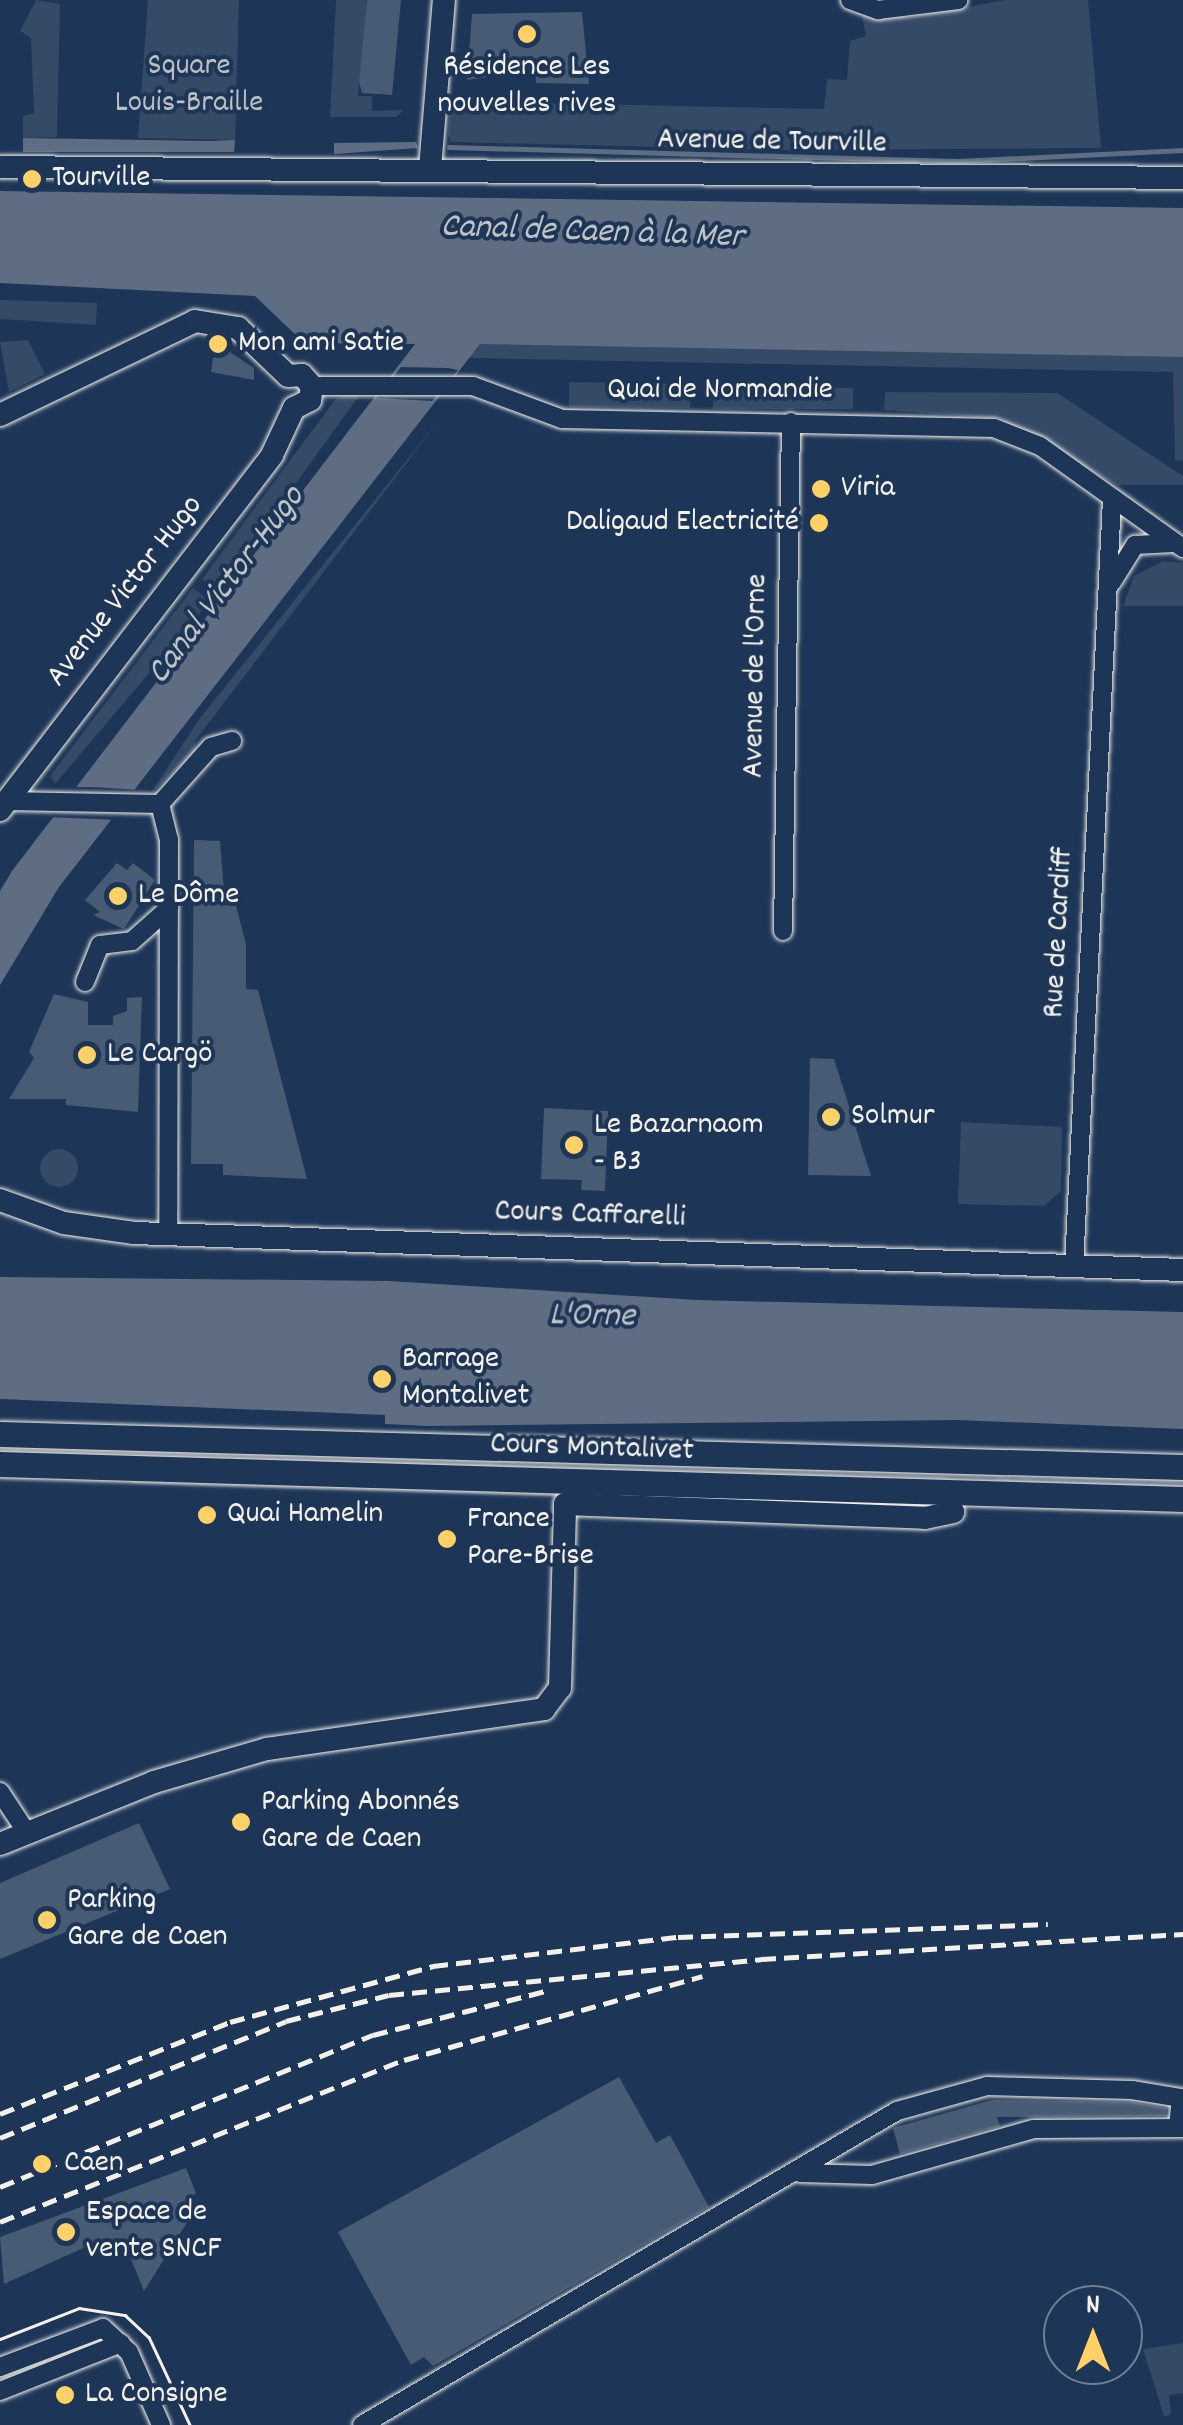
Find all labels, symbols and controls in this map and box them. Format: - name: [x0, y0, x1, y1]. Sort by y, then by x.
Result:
- marker: Résidence Les nouvelles rives: [516, 23, 538, 45]
- park label: Square Louis-Braille: [115, 49, 263, 124]
- place label: Résidence Les nouvelles rives: [438, 50, 616, 125]
- street label: Avenue de Tourville: [657, 122, 887, 164]
- place label: Tourville: [52, 160, 150, 198]
- marker: Tourville: [21, 168, 43, 190]
- water label: Canal de Caen à la Mer: [440, 207, 744, 259]
- place label: Mon ami Satie: [238, 325, 404, 363]
- marker: Mon ami Satie: [207, 333, 229, 355]
- street label: Quai de Normandie: [607, 372, 833, 410]
- place label: Viria: [841, 470, 895, 508]
- marker: Viria: [810, 478, 832, 500]
- water label: Canal Victor-Hugo: [139, 479, 315, 693]
- street label: Avenue Victor Hugo: [39, 489, 213, 695]
- place label: Daligaud Electricité: [566, 504, 799, 542]
- marker: Daligaud Electricité: [808, 512, 830, 534]
- street label: Avenue de l'Orne: [736, 574, 778, 778]
- street label: Rue de Cardiff: [1036, 845, 1084, 1019]
- place label: Le Dôme: [138, 877, 239, 915]
- marker: Le Dôme: [107, 885, 129, 907]
- place label: Le Cargö: [107, 1036, 212, 1074]
- marker: Le Cargö: [76, 1044, 98, 1066]
- place label: Solmur: [851, 1098, 935, 1136]
- marker: Solmur: [820, 1106, 842, 1128]
- place label: Le Bazarnaom - B3: [594, 1108, 764, 1183]
- marker: Le Bazarnaom - B3: [563, 1134, 585, 1156]
- street label: Cours Caffarelli: [494, 1193, 686, 1239]
- water label: L'Orne: [549, 1295, 635, 1339]
- place label: Barrage Montalivet: [402, 1342, 529, 1417]
- marker: Barrage Montalivet: [371, 1368, 393, 1390]
- street label: Cours Montalivet: [489, 1426, 695, 1472]
- place label: Quai Hamelin: [227, 1496, 383, 1534]
- place label: France Pare-Brise: [467, 1502, 594, 1577]
- marker: Quai Hamelin: [196, 1504, 218, 1526]
- marker: France Pare-Brise: [436, 1528, 458, 1550]
- place label: Parking Abonnés Gare de Caen: [261, 1785, 460, 1860]
- marker: Parking Abonnés Gare de Caen: [230, 1811, 252, 1833]
- place label: Parking Gare de Caen: [67, 1883, 228, 1958]
- marker: Parking Gare de Caen: [36, 1909, 58, 1931]
- place label: Caen: [64, 2145, 124, 2183]
- marker: Caen: [29, 2151, 55, 2177]
- place label: Espace de vente SNCF: [86, 2195, 221, 2270]
- marker: Espace de vente SNCF: [55, 2221, 77, 2243]
- north arrow: [1043, 2285, 1143, 2385]
- text: N: [1086, 2287, 1100, 2327]
- place label: La Consigne: [85, 2376, 227, 2414]
- marker: La Consigne: [54, 2384, 76, 2406]

